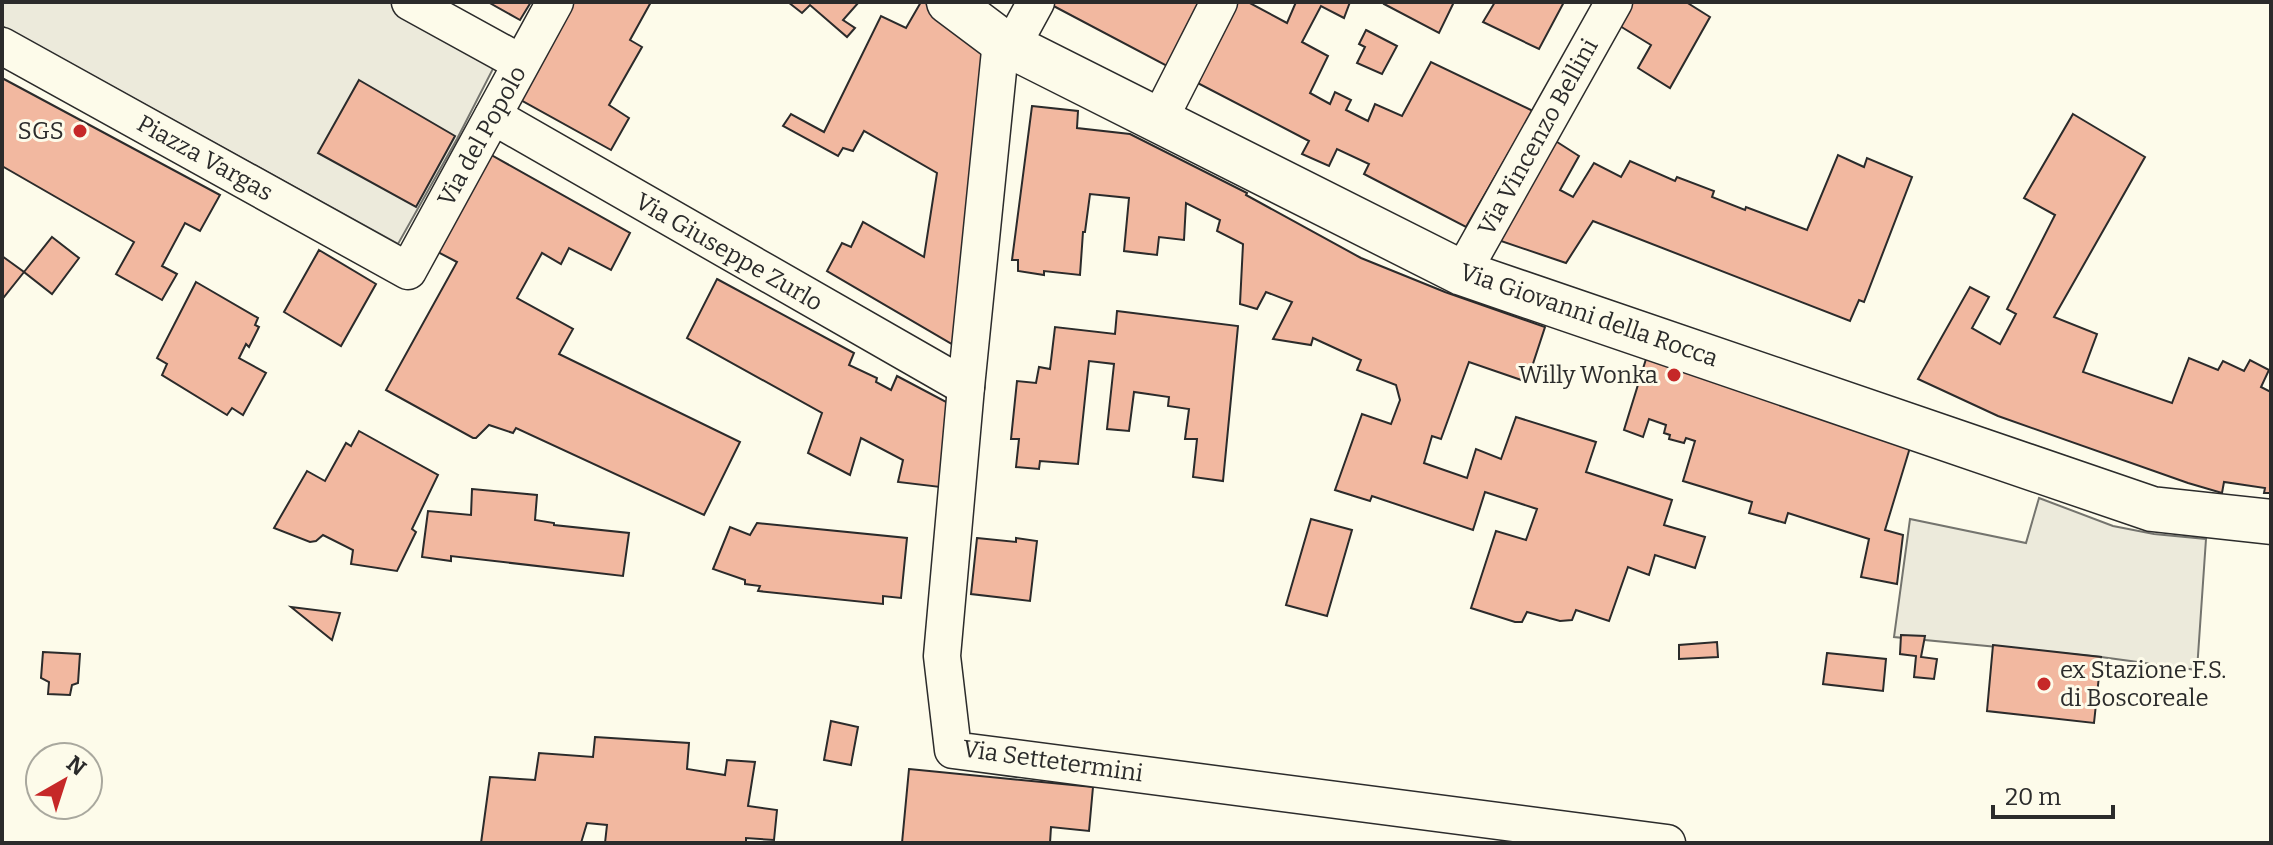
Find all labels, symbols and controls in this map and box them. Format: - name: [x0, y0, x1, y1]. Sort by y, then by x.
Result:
- street label: Via Vincenzo Bellini: [1472, 34, 1604, 240]
- street label: Via del Popolo: [432, 61, 532, 211]
- street label: Piazza Vargas: [132, 109, 278, 207]
- place label: SGS: [17, 117, 64, 145]
- marker: SGS: [71, 122, 89, 140]
- street label: Via Giuseppe Zurlo: [631, 187, 827, 317]
- street label: Via Giovanni della Rocca: [1456, 258, 1722, 372]
- place label: Willy Wonka: [1519, 361, 1658, 389]
- marker: Willy Wonka: [1665, 366, 1683, 384]
- place label: ex Stazione F.S. di Boscoreale: [2060, 656, 2226, 712]
- marker: ex Stazione F.S. di Boscoreale: [2035, 675, 2053, 693]
- street label: Via Settetermini: [961, 734, 1145, 788]
- north arrow: [24, 741, 104, 821]
- text: N: [61, 750, 91, 782]
- scale bar: [1993, 769, 2113, 819]
- text: 20 m: [2005, 783, 2061, 811]

